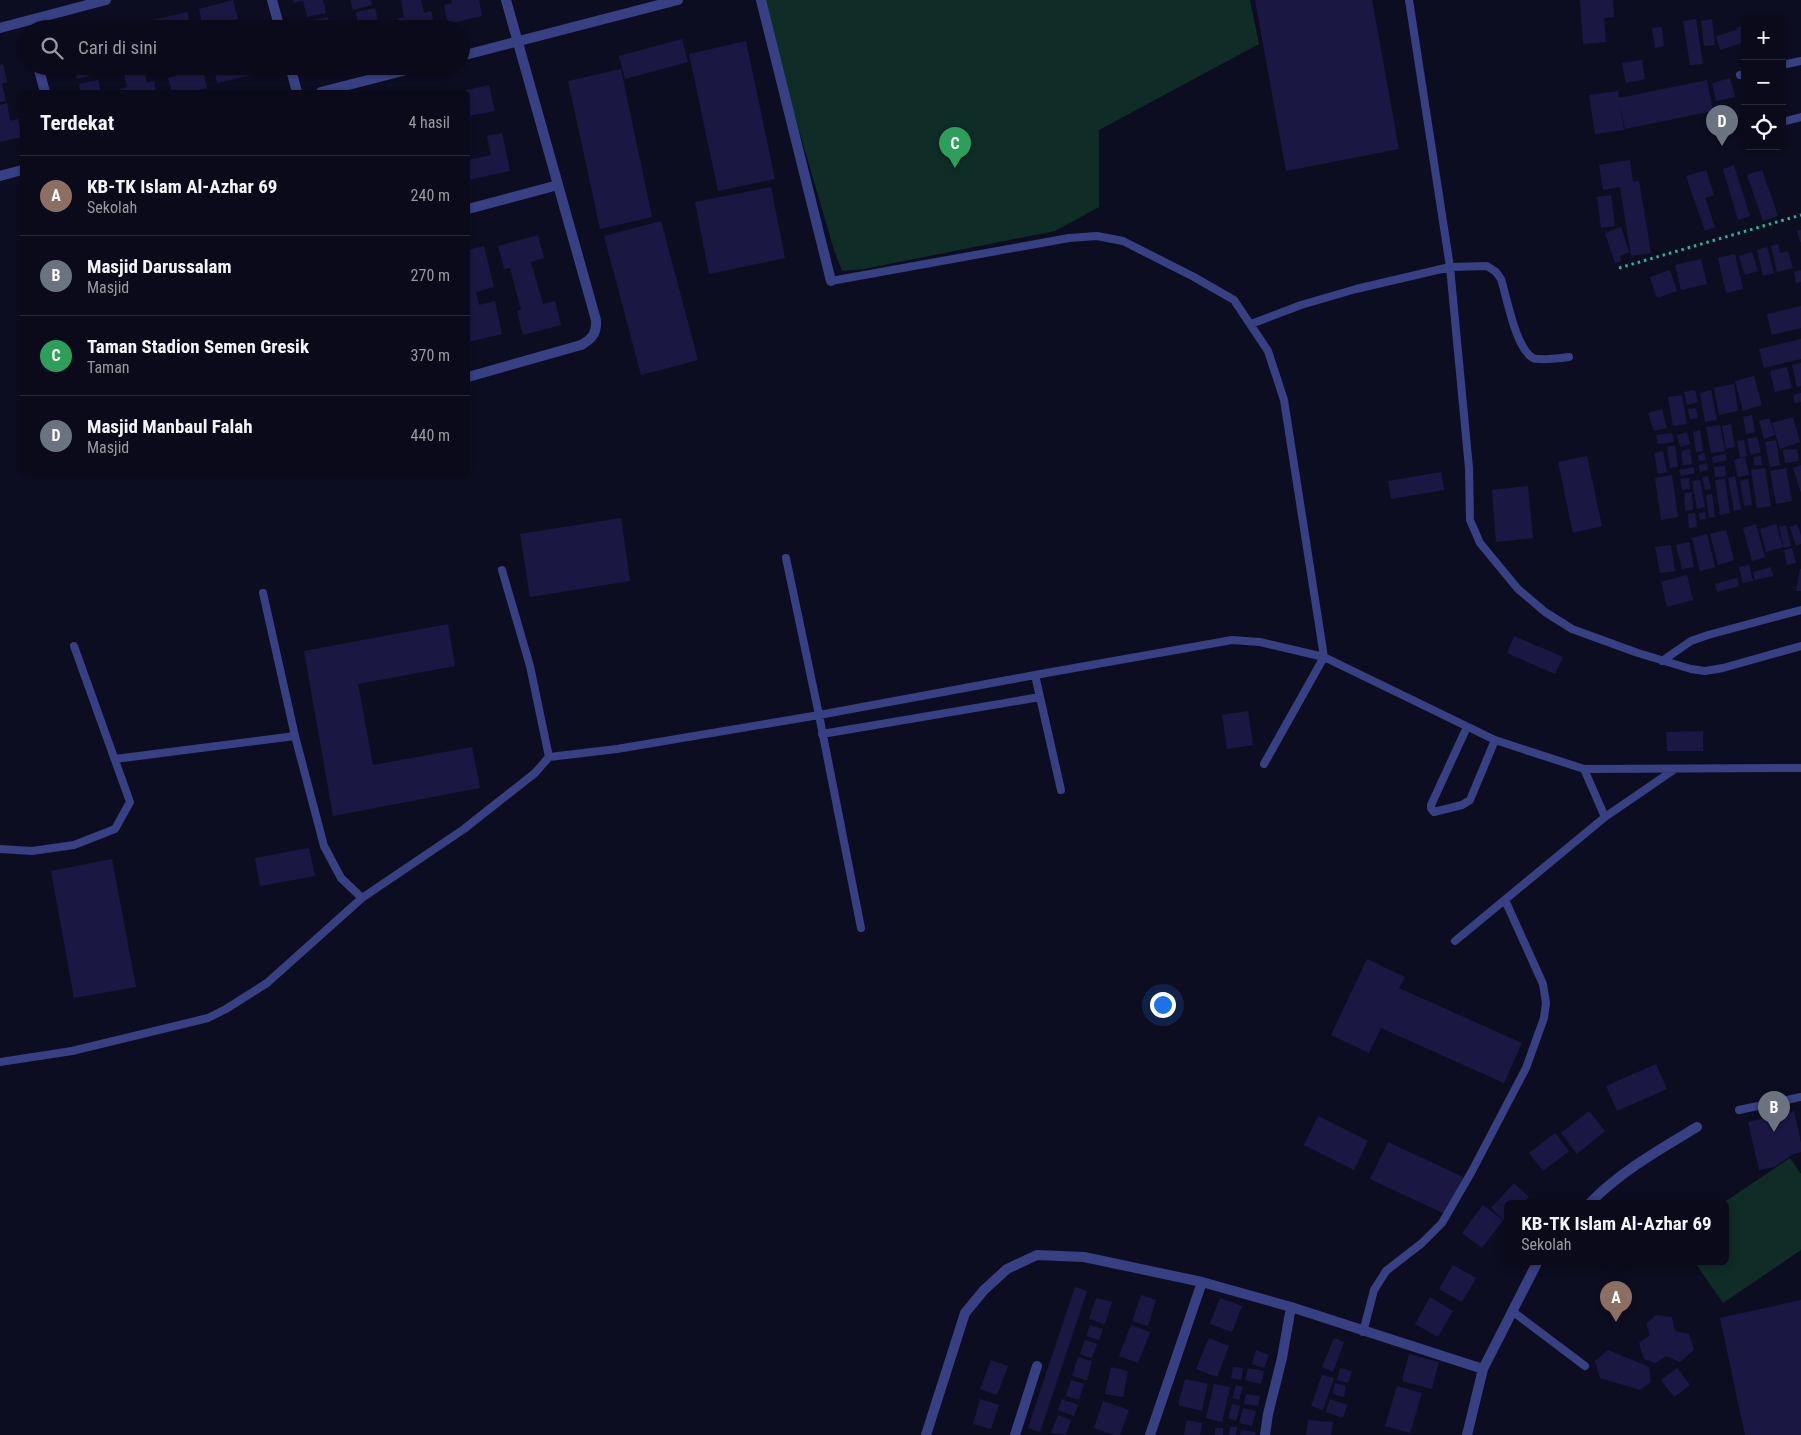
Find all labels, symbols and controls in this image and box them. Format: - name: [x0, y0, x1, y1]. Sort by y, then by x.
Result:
- map controls: [1741, 15, 1786, 150]
- button: +: [1741, 15, 1786, 60]
- search box: [20, 20, 470, 75]
- icon: search: [38, 34, 66, 62]
- text: Cari di sini: [78, 36, 157, 59]
- button: −: [1741, 60, 1786, 105]
- pin: D: [1706, 105, 1738, 146]
- button: locate: [1741, 105, 1786, 150]
- text: Terdekat: [40, 111, 114, 135]
- text: 4 hasil: [408, 113, 450, 132]
- pin: C: [939, 127, 971, 168]
- text: KB-TK Islam Al-Azhar 69: [87, 175, 277, 198]
- text: A: [51, 186, 61, 205]
- text: 240 m: [411, 186, 450, 205]
- text: Sekolah: [87, 198, 137, 217]
- text: Masjid Darussalam: [87, 255, 232, 278]
- text: B: [52, 266, 60, 285]
- text: 270 m: [411, 266, 450, 285]
- text: Masjid: [87, 278, 129, 297]
- text: Taman Stadion Semen Gresik: [87, 335, 309, 358]
- text: C: [51, 346, 61, 365]
- text: 370 m: [411, 346, 450, 365]
- text: Taman: [87, 358, 130, 377]
- text: Masjid Manbaul Falah: [87, 415, 253, 438]
- text: D: [51, 426, 61, 445]
- text: 440 m: [411, 426, 450, 445]
- text: Masjid: [87, 438, 129, 457]
- your location: [1150, 992, 1176, 1018]
- pin: B: [1758, 1091, 1790, 1132]
- popup: [1504, 1200, 1729, 1265]
- text: KB-TK Islam Al-Azhar 69: [1521, 1212, 1712, 1235]
- text: Sekolah: [1521, 1235, 1571, 1254]
- pin: A: [1600, 1281, 1632, 1322]

